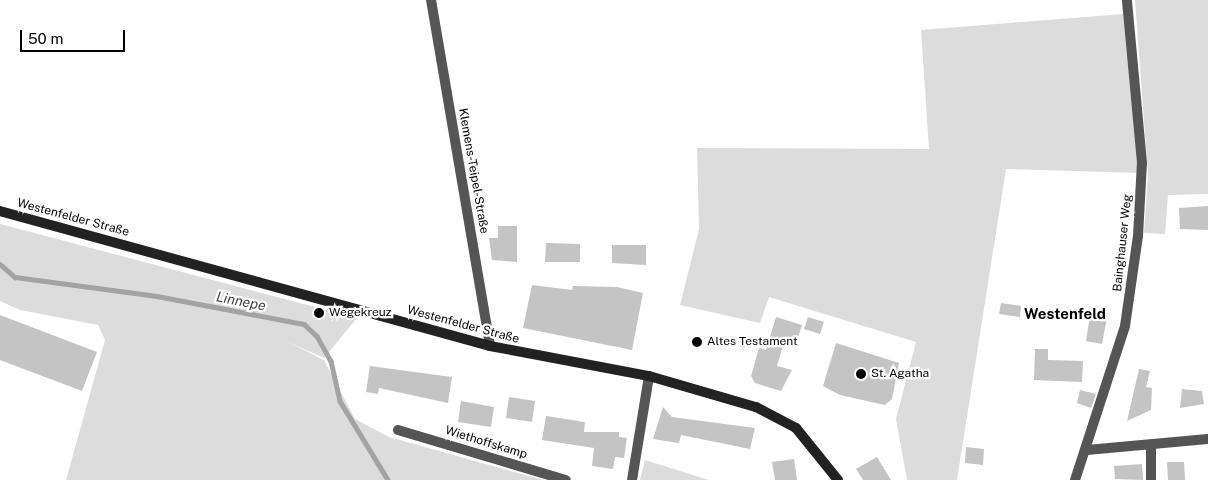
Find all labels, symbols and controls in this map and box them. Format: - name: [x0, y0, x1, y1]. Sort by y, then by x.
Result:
- scale bar: [22, 20, 128, 52]
- text: 50 m: [28, 30, 63, 47]
- street label: Klemens-Teipel-Straße: [455, 107, 491, 235]
- street label: Bainghauser Weg: [1111, 193, 1135, 293]
- street label: Westenfelder Straße: [15, 196, 131, 240]
- water label: Linnepe: [215, 288, 267, 314]
- street label: Westenfelder Straße: [405, 303, 521, 347]
- district label: Westenfeld: [1024, 305, 1106, 323]
- place label: Wegekreuz: [329, 306, 392, 320]
- marker: Wegekreuz: [313, 307, 325, 319]
- place label: Altes Testament: [707, 335, 798, 349]
- marker: Altes Testament: [691, 336, 703, 348]
- place label: St. Agatha: [871, 367, 929, 381]
- marker: St. Agatha: [855, 368, 867, 380]
- street label: Wiethoffskamp: [443, 424, 529, 462]

